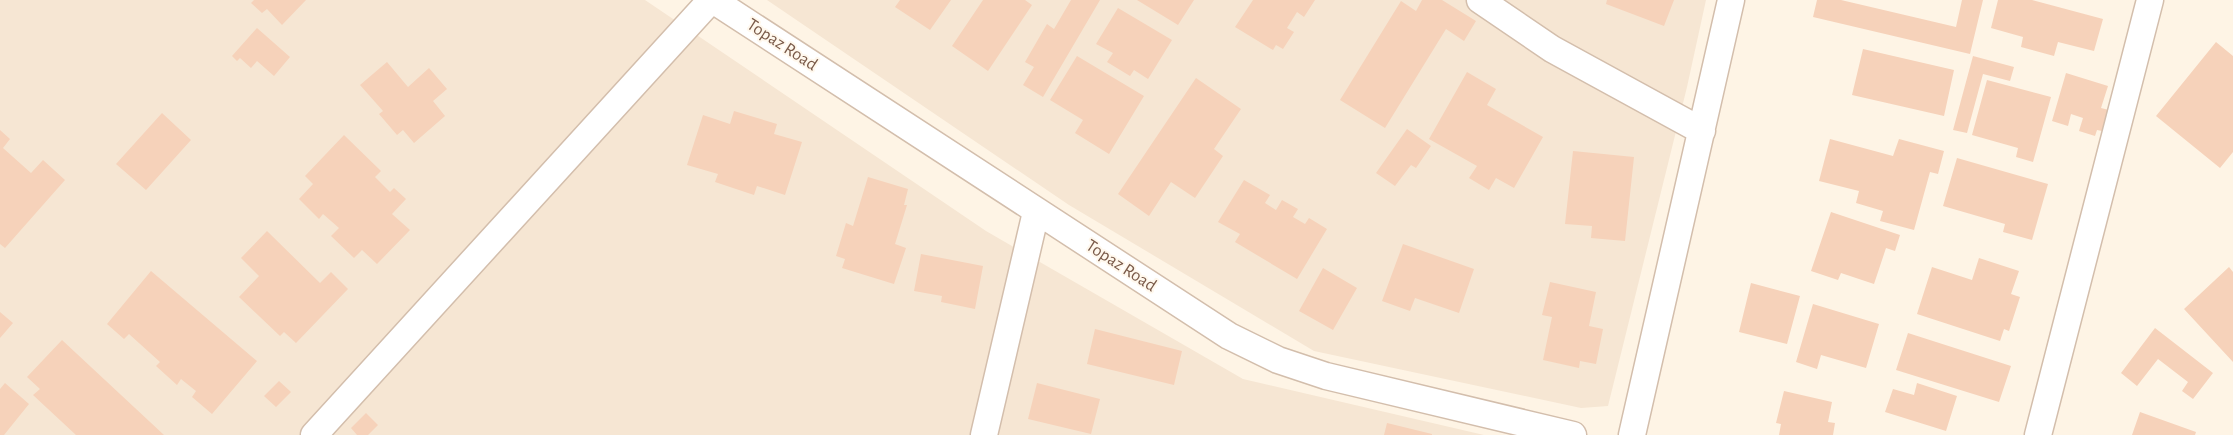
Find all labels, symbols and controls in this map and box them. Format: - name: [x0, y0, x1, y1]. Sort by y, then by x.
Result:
- street label: Topaz Road: [743, 16, 821, 74]
- street label: Topaz Road: [1082, 237, 1160, 295]

